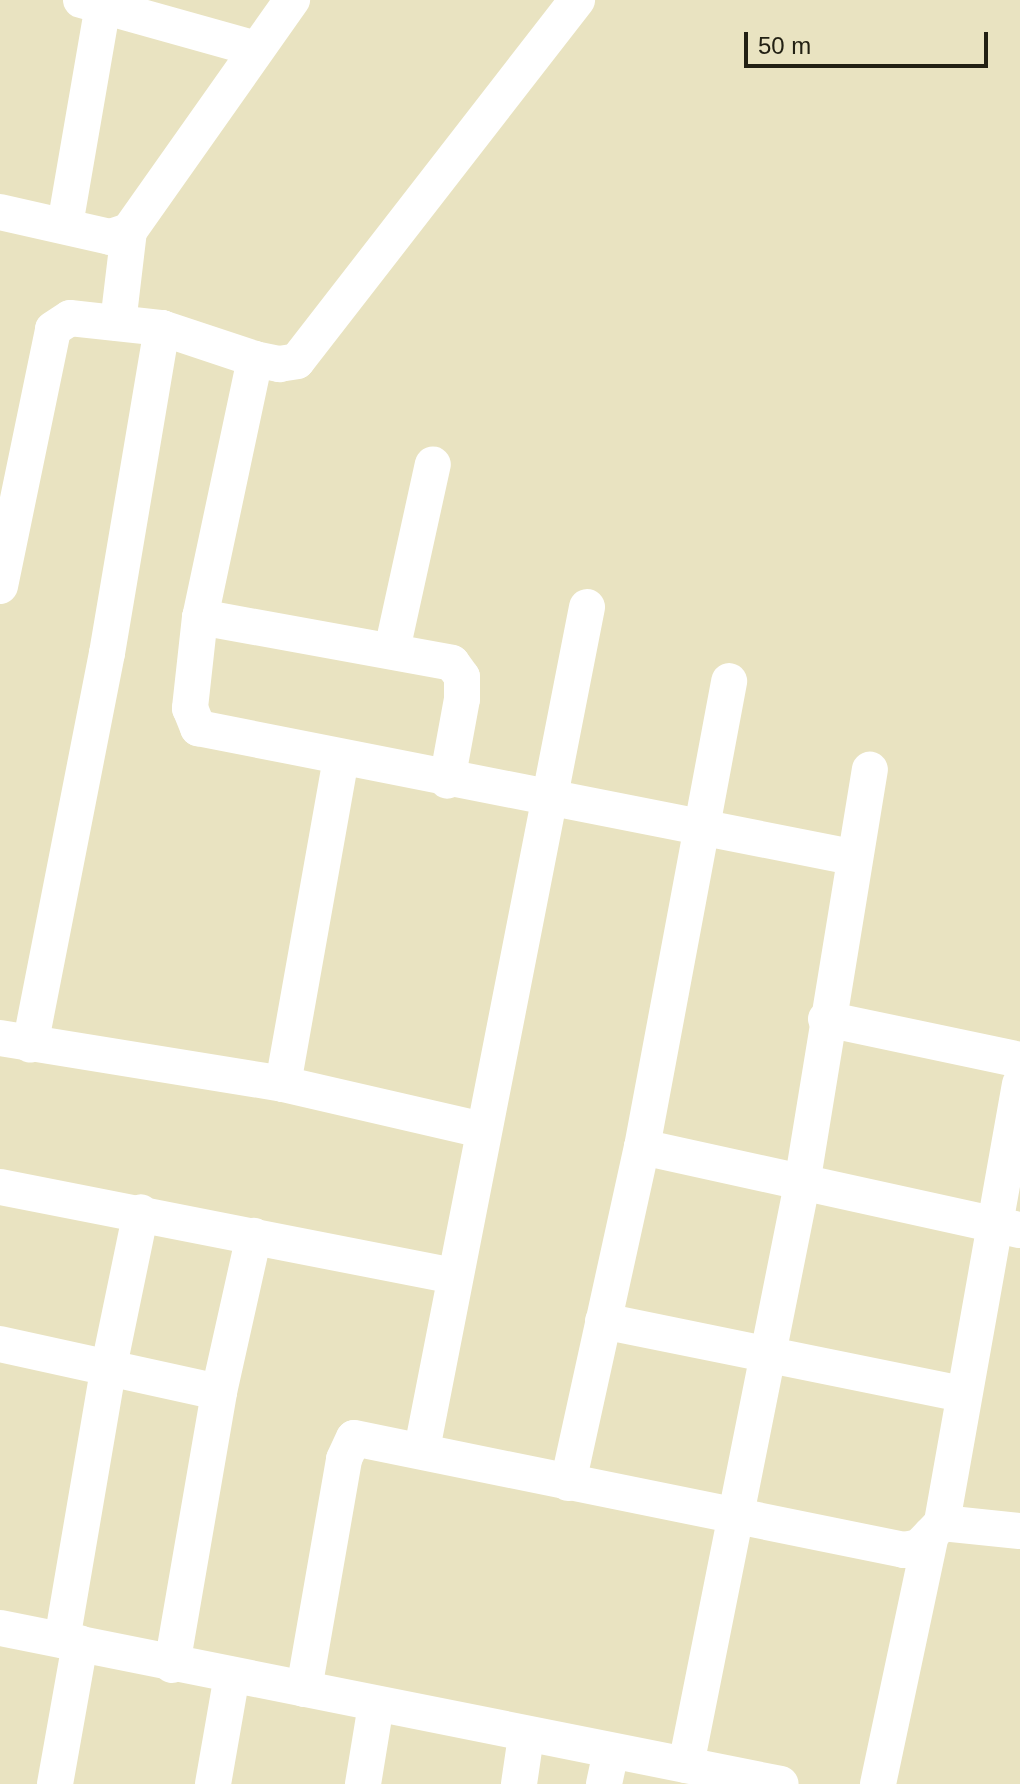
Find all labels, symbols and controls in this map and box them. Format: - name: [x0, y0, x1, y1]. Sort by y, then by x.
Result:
- scale bar: [748, 16, 992, 66]
- text: 50 m: [758, 32, 811, 59]

